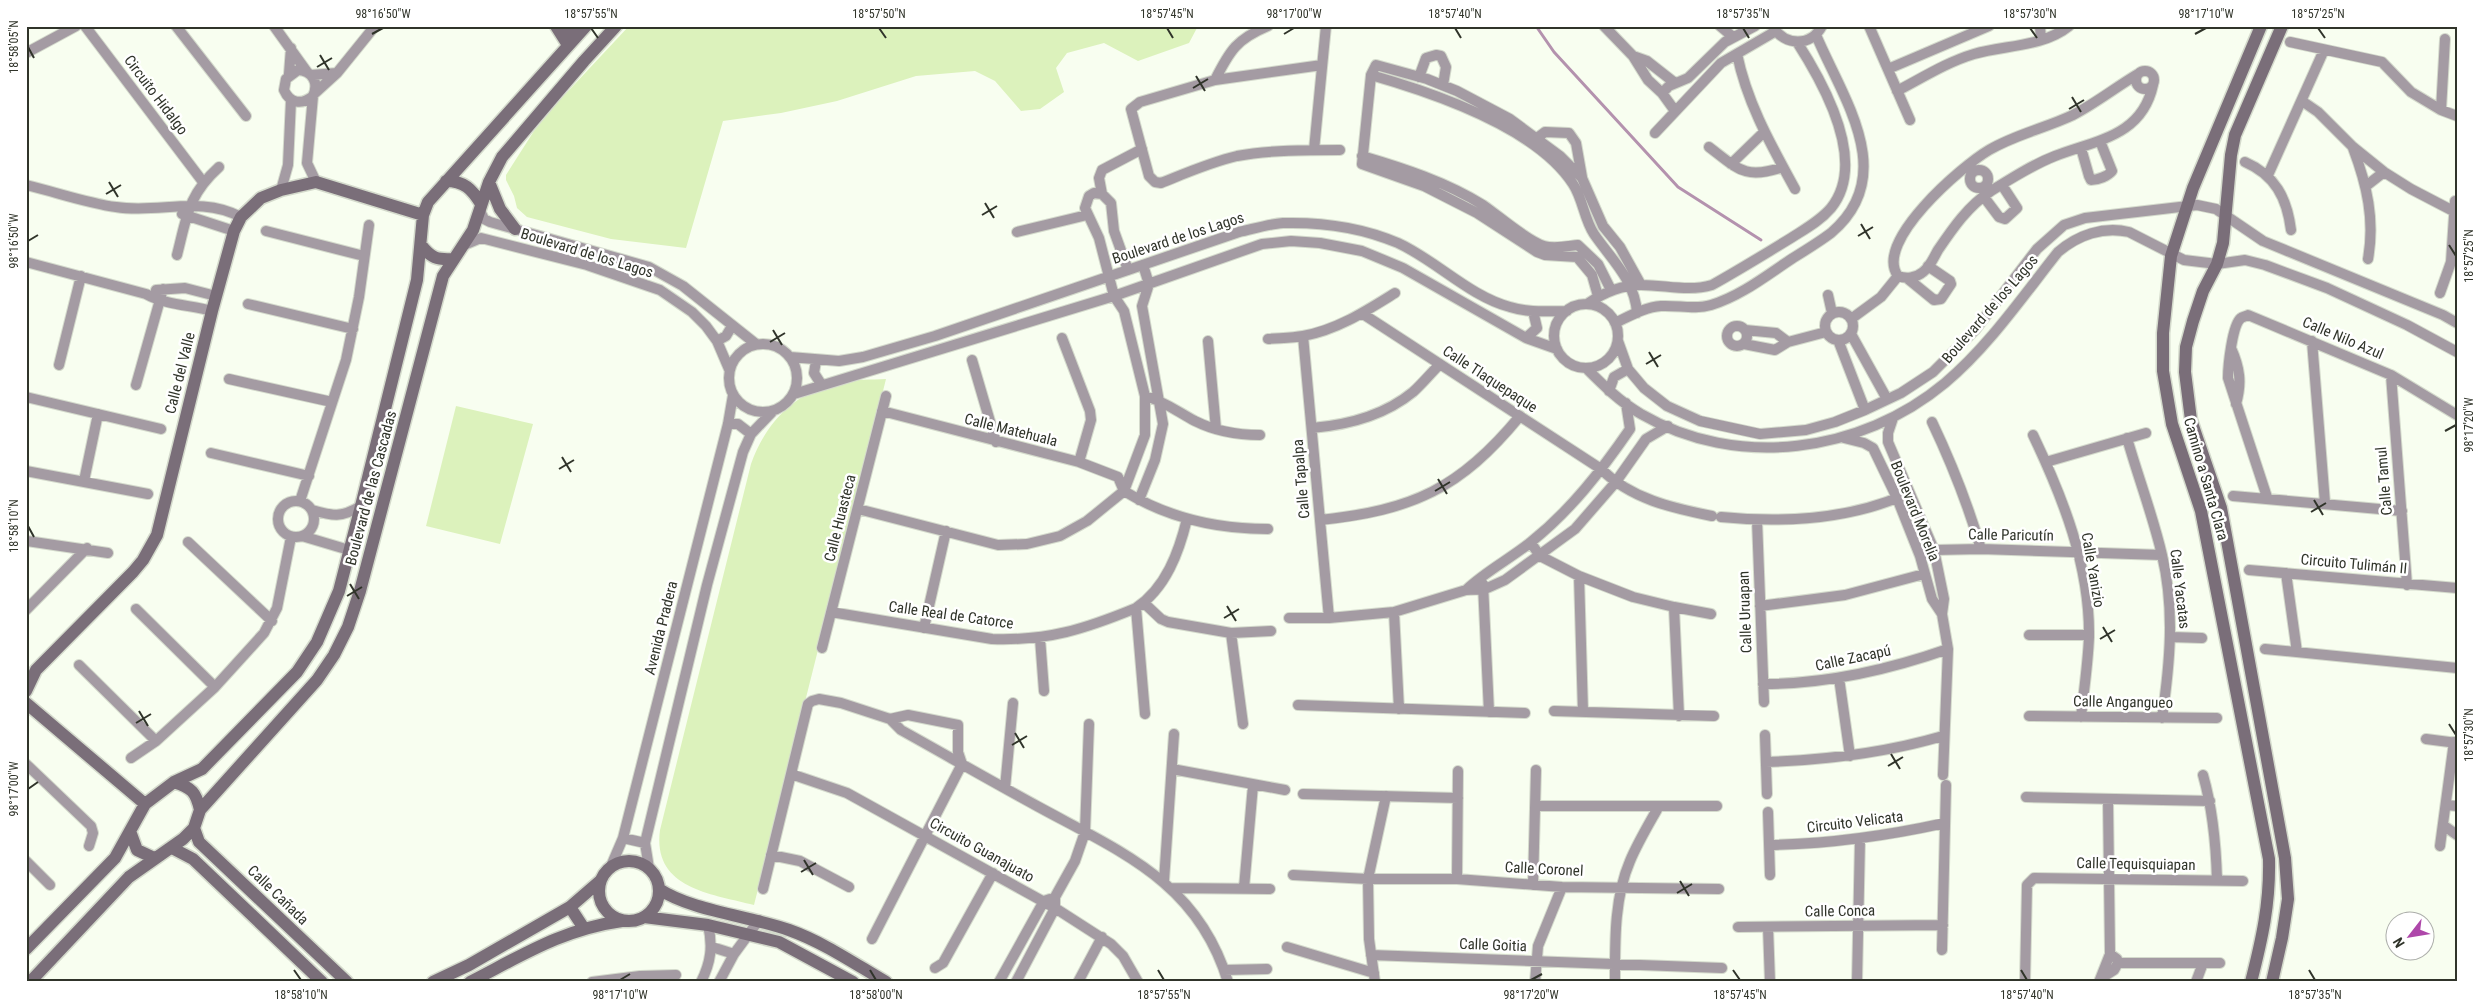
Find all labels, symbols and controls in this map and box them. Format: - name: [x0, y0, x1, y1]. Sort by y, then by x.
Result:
- text: 98°16'50"W: [355, 7, 411, 21]
- text: 18°57'55"N: [564, 7, 618, 21]
- text: 18°57'50"N: [852, 7, 906, 21]
- text: 18°57'45"N: [1140, 7, 1194, 21]
- text: 98°17'00"W: [1266, 7, 1322, 21]
- text: 18°57'40"N: [1428, 7, 1482, 21]
- text: 18°57'35"N: [1716, 7, 1770, 21]
- text: 18°57'30"N: [2003, 7, 2057, 21]
- text: 98°17'10"W: [2178, 7, 2234, 21]
- text: 18°57'25"N: [2291, 7, 2345, 21]
- text: 18°58'05"N: [7, 20, 21, 74]
- street label: Circuito Hidalgo: [120, 52, 192, 138]
- street label: Boulevard de los Lagos: [1110, 208, 1246, 268]
- text: 98°16'50"W: [7, 213, 21, 269]
- street label: Boulevard de los Lagos: [519, 224, 655, 282]
- text: 18°57'25"N: [2462, 229, 2476, 283]
- street label: Boulevard de los Lagos: [1938, 251, 2042, 367]
- street label: Calle Nilo Azul: [2300, 313, 2386, 363]
- street label: Calle del Valle: [161, 330, 199, 416]
- street label: Calle Tlaquepaque: [1439, 342, 1541, 416]
- text: 98°17'20"W: [2462, 397, 2476, 453]
- street label: Boulevard de las Cascadas: [342, 409, 400, 567]
- street label: Calle Matehuala: [963, 410, 1059, 450]
- street label: Camino a Santa Clara: [2180, 415, 2232, 543]
- street label: Calle Tapalpa: [1289, 439, 1313, 519]
- street label: Calle Tamul: [2372, 446, 2396, 516]
- street label: Boulevard Morelia: [1887, 458, 1943, 564]
- street label: Calle Huasteca: [820, 473, 860, 563]
- text: 18°58'10"N: [7, 499, 21, 553]
- street label: Calle Paricutín: [1968, 525, 2054, 545]
- street label: Calle Yanizio: [2078, 531, 2108, 609]
- street label: Calle Yacatas: [2166, 548, 2194, 630]
- street label: Circuito Tulimán II: [2300, 550, 2408, 578]
- street label: Calle Uruapan: [1735, 571, 1755, 653]
- street label: Avenida Pradera: [641, 579, 681, 677]
- street label: Calle Real de Catorce: [887, 597, 1015, 633]
- street label: Calle Zacapú: [1814, 641, 1892, 675]
- street label: Calle Angangueo: [2073, 692, 2173, 712]
- text: 18°57'30"N: [2462, 708, 2476, 762]
- text: 98°17'00"W: [7, 761, 21, 817]
- street label: Circuito Velicata: [1806, 807, 1904, 837]
- street label: Circuito Guanajuato: [927, 814, 1037, 886]
- street label: Calle Tequisquiapan: [2076, 854, 2196, 874]
- street label: Calle Coronel: [1504, 858, 1584, 880]
- street label: Calle Cañada: [244, 861, 312, 929]
- street label: Calle Conca: [1805, 901, 1875, 921]
- north arrow: [2386, 910, 2436, 960]
- street label: Calle Goitia: [1459, 935, 1527, 955]
- text: N: [2390, 935, 2408, 950]
- text: 18°58'10"N: [274, 988, 328, 1002]
- text: 98°17'10"W: [592, 988, 648, 1002]
- text: 18°58'00"N: [849, 988, 903, 1002]
- text: 18°57'55"N: [1137, 988, 1191, 1002]
- text: 98°17'20"W: [1503, 988, 1559, 1002]
- text: 18°57'45"N: [1713, 988, 1767, 1002]
- text: 18°57'40"N: [2000, 988, 2054, 1002]
- text: 18°57'35"N: [2288, 988, 2342, 1002]

